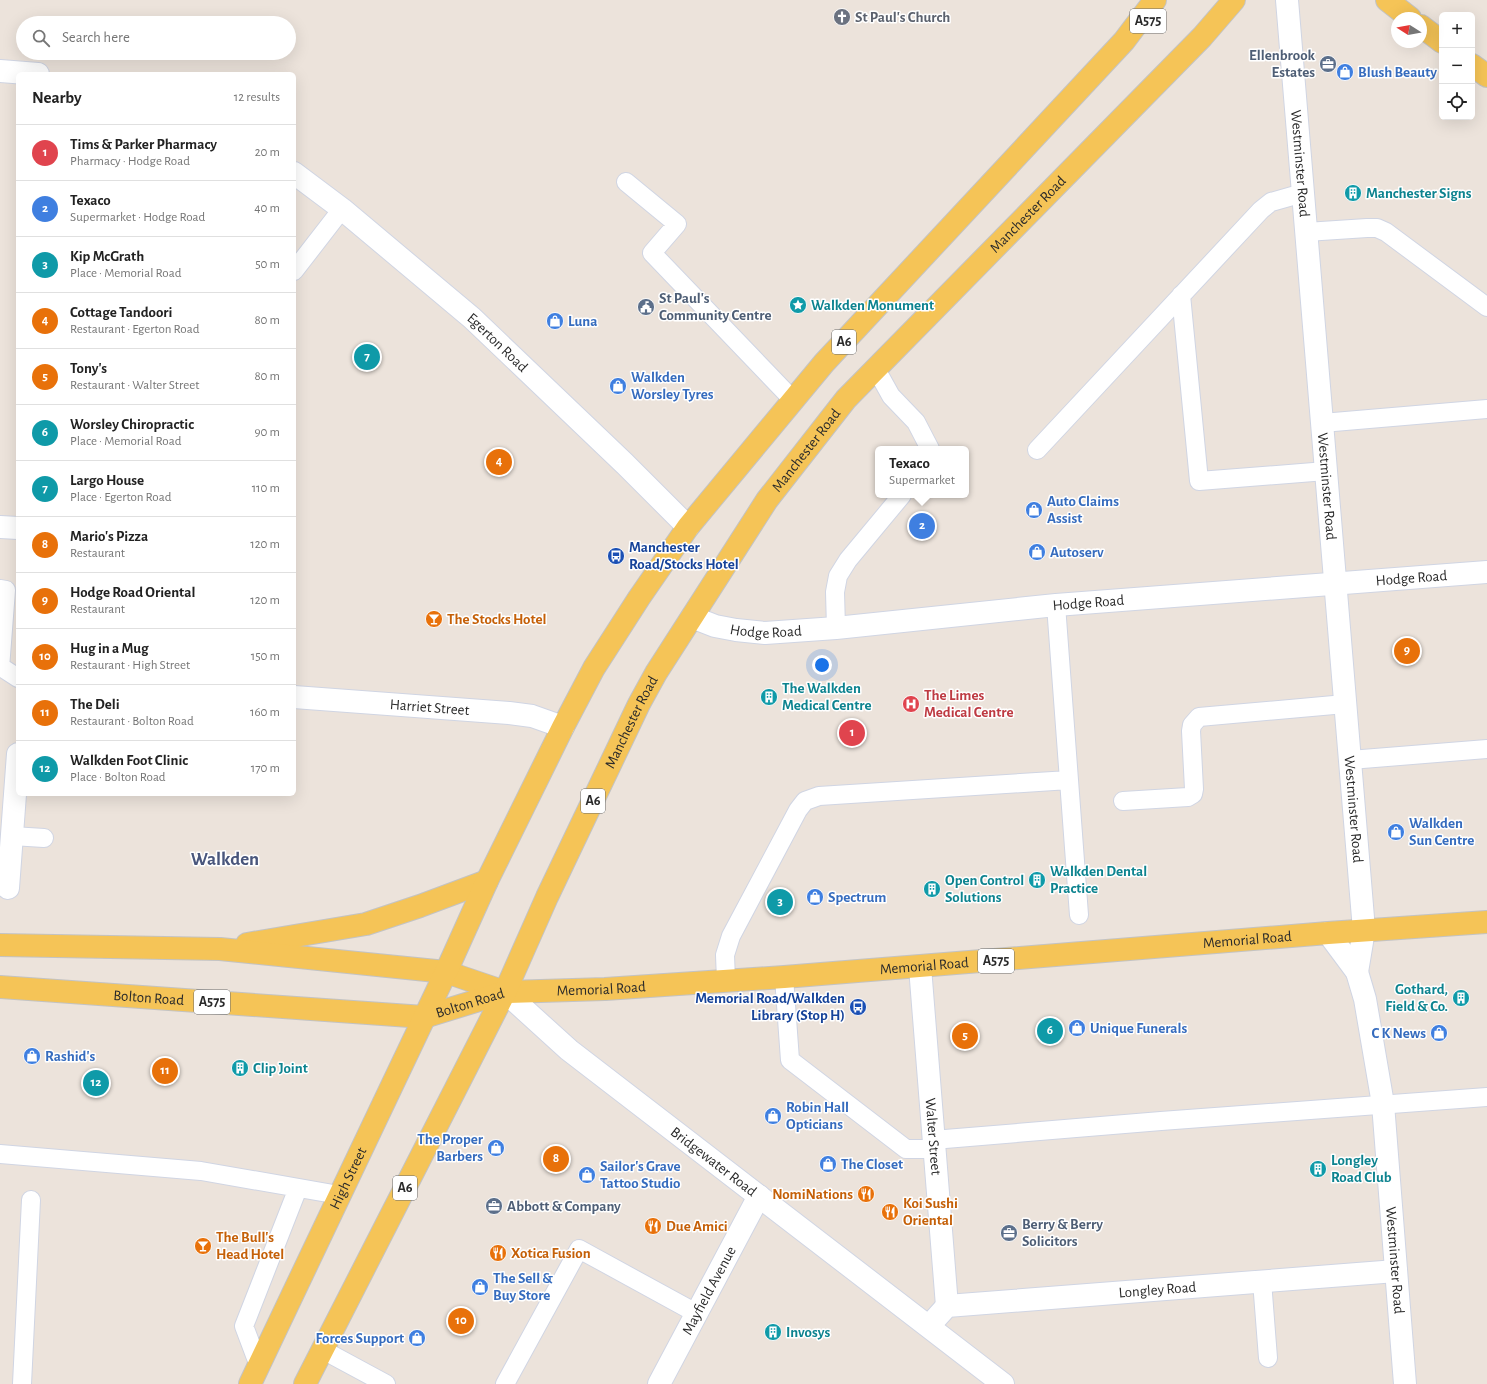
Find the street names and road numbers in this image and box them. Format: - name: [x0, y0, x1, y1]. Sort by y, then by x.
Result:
- road number: A575: [1130, 9, 1166, 33]
- street label: Westminster Road: [1289, 109, 1312, 218]
- street label: Manchester Road: [987, 173, 1069, 256]
- street label: Egerton Road: [465, 310, 531, 375]
- road number: A6: [832, 330, 856, 354]
- street label: Manchester Road: [769, 406, 843, 495]
- street label: Westminster Road: [1315, 432, 1339, 541]
- street label: Hodge Road: [1375, 568, 1448, 588]
- street label: Hodge Road: [1052, 592, 1125, 613]
- street label: Hodge Road: [729, 622, 802, 641]
- street label: Manchester Road: [602, 673, 660, 771]
- street label: Harriet Street: [389, 697, 470, 718]
- street label: Westminster Road: [1342, 755, 1366, 864]
- road number: A6: [581, 789, 605, 813]
- street label: Memorial Road: [1202, 928, 1292, 951]
- road number: A575: [978, 949, 1014, 973]
- street label: Memorial Road: [879, 955, 970, 977]
- street label: Memorial Road: [556, 979, 646, 998]
- street label: Bolton Road: [434, 985, 506, 1020]
- street label: Bolton Road: [113, 988, 185, 1008]
- road number: A575: [194, 990, 230, 1014]
- street label: Walter Street: [923, 1097, 944, 1176]
- street label: Bridgewater Road: [668, 1124, 760, 1199]
- street label: High Street: [327, 1145, 369, 1212]
- road number: A6: [393, 1176, 417, 1200]
- street label: Westminster Road: [1384, 1206, 1407, 1315]
- street label: Mayfield Avenue: [679, 1244, 738, 1337]
- street label: Longley Road: [1118, 1279, 1197, 1300]

